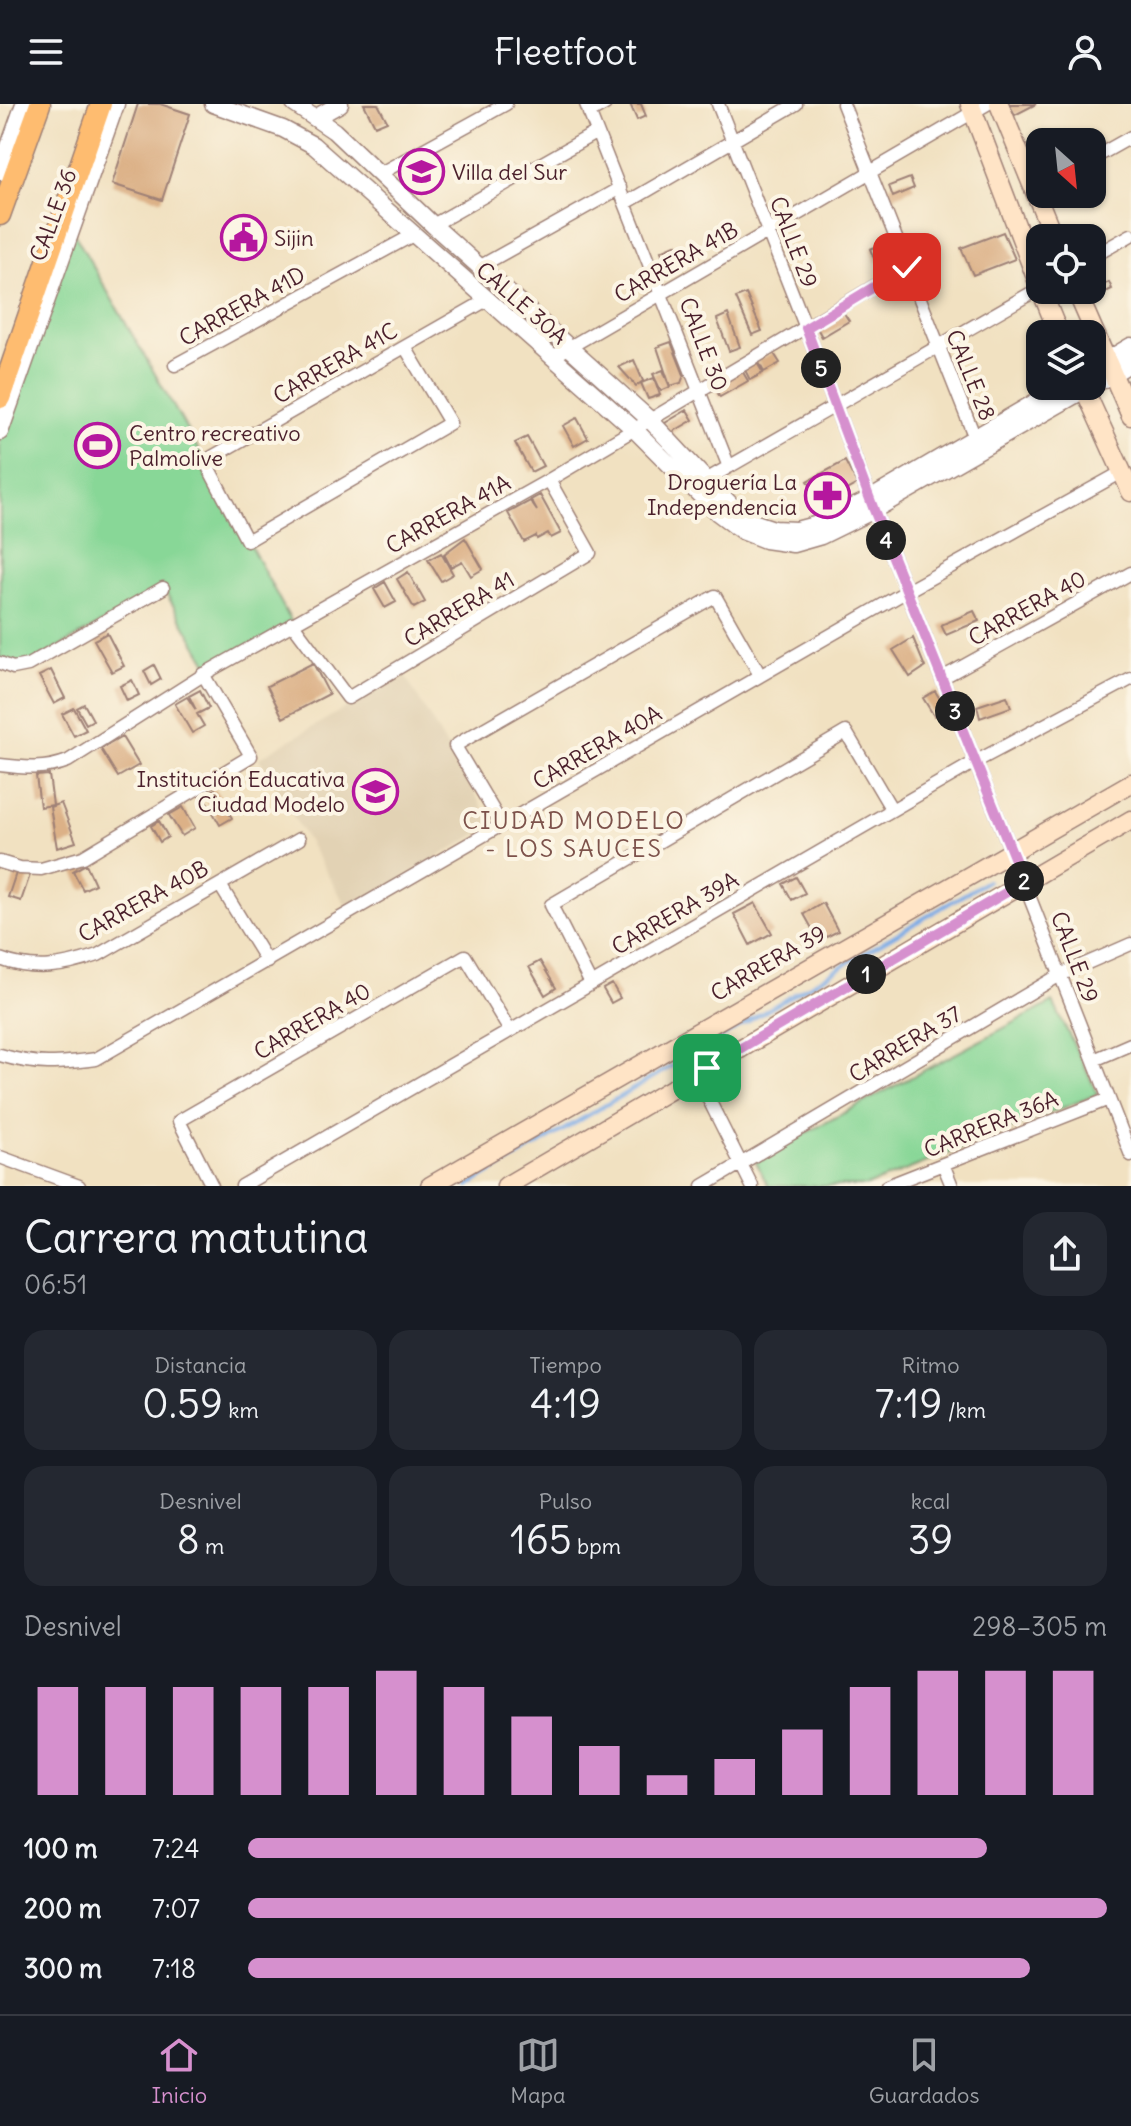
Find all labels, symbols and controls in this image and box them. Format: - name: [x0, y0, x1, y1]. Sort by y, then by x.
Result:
- icon: menu: [24, 30, 68, 74]
- text: Fleetfoot: [494, 30, 637, 75]
- icon: person: [1063, 30, 1107, 74]
- north arrow: [1026, 128, 1106, 208]
- map controls: [1026, 128, 1106, 400]
- school or university icon: Villa del Sur: [397, 148, 445, 196]
- place label: Villa del Sur: [452, 158, 567, 186]
- street label: CALLE 36: [23, 165, 83, 265]
- street label: CALLE 29: [764, 192, 824, 292]
- public building icon: Sijin: [219, 214, 267, 262]
- street label: CARRERA 41B: [609, 215, 743, 309]
- place label: Sijin: [274, 224, 314, 252]
- button: locate: [1026, 224, 1106, 304]
- pin: [873, 233, 941, 301]
- icon: check: [885, 245, 929, 289]
- street label: CALLE 30A: [471, 256, 573, 350]
- street label: CARRERA 41D: [174, 260, 310, 352]
- street label: CALLE 30: [673, 293, 735, 395]
- street label: CARRERA 41C: [268, 316, 402, 410]
- button: layers: [1026, 320, 1106, 400]
- street label: CALLE 28: [940, 326, 1002, 424]
- pin: 5: [801, 348, 841, 388]
- text: 5: [815, 354, 827, 382]
- place label: Centro recreativo Palmolive: [129, 419, 301, 472]
- sports icon: Centro recreativo Palmolive: [74, 422, 122, 470]
- street label: CARRERA 41A: [381, 468, 515, 560]
- place label: Droguería La Independencia: [647, 468, 797, 521]
- pharmacy icon: Droguería La Independencia: [804, 471, 852, 519]
- pin: 4: [866, 520, 906, 560]
- text: 4: [880, 526, 892, 554]
- street label: CARRERA 40: [963, 564, 1091, 652]
- street label: CARRERA 41: [399, 565, 519, 653]
- pin: 3: [935, 691, 975, 731]
- text: 3: [949, 697, 961, 725]
- street label: CARRERA 40A: [528, 699, 666, 795]
- place label: Institución Educativa Ciudad Modelo: [137, 765, 345, 818]
- school or university icon: Institución Educativa Ciudad Modelo: [352, 768, 400, 816]
- district label: CIUDAD MODELO - LOS SAUCES: [462, 805, 686, 863]
- street label: CARRERA 40B: [73, 854, 213, 948]
- pin: 2: [1004, 861, 1044, 901]
- street label: CARRERA 39A: [606, 865, 744, 961]
- text: 2: [1018, 867, 1030, 895]
- street label: CALLE 29: [1045, 907, 1105, 1007]
- street label: CARRERA 39: [706, 919, 830, 1007]
- pin: 1: [846, 954, 886, 994]
- text: 1: [862, 960, 870, 988]
- street label: CARRERA 40: [249, 976, 375, 1066]
- street label: CARRERA 37: [844, 999, 966, 1088]
- pin: [673, 1034, 741, 1102]
- icon: arrive: [685, 1046, 729, 1090]
- street label: CARRERA 36A: [920, 1084, 1062, 1164]
- text: Carrera matutina: [24, 1210, 369, 1265]
- button: share: [1023, 1212, 1107, 1296]
- text: 06:51: [24, 1268, 87, 1301]
- text: Distancia: [155, 1351, 246, 1379]
- text: Tiempo: [529, 1351, 602, 1379]
- text: Ritmo: [902, 1351, 960, 1379]
- text: 0.59: [142, 1379, 223, 1429]
- text: 4:19: [530, 1379, 601, 1429]
- text: 7:19: [875, 1379, 942, 1429]
- text: km: [223, 1396, 259, 1424]
- text: /km: [942, 1396, 986, 1424]
- text: Desnivel: [159, 1487, 242, 1515]
- text: Pulso: [539, 1487, 592, 1515]
- text: kcal: [911, 1487, 950, 1515]
- text: 8: [177, 1515, 200, 1565]
- text: 165: [510, 1515, 572, 1565]
- text: 39: [908, 1515, 953, 1565]
- text: m: [200, 1532, 224, 1560]
- text: bpm: [572, 1532, 621, 1560]
- text: Desnivel: [24, 1610, 122, 1643]
- text: 298–305 m: [972, 1610, 1107, 1643]
- text: 100 m: [24, 1832, 98, 1865]
- text: 7:24: [152, 1832, 199, 1865]
- text: 200 m: [24, 1892, 101, 1925]
- text: 7:07: [152, 1892, 200, 1925]
- text: 300 m: [24, 1952, 102, 1985]
- text: 7:18: [152, 1952, 196, 1985]
- tab: Inicio: [152, 2033, 207, 2109]
- tab: Mapa: [510, 2033, 566, 2109]
- tab: Guardados: [869, 2033, 979, 2109]

